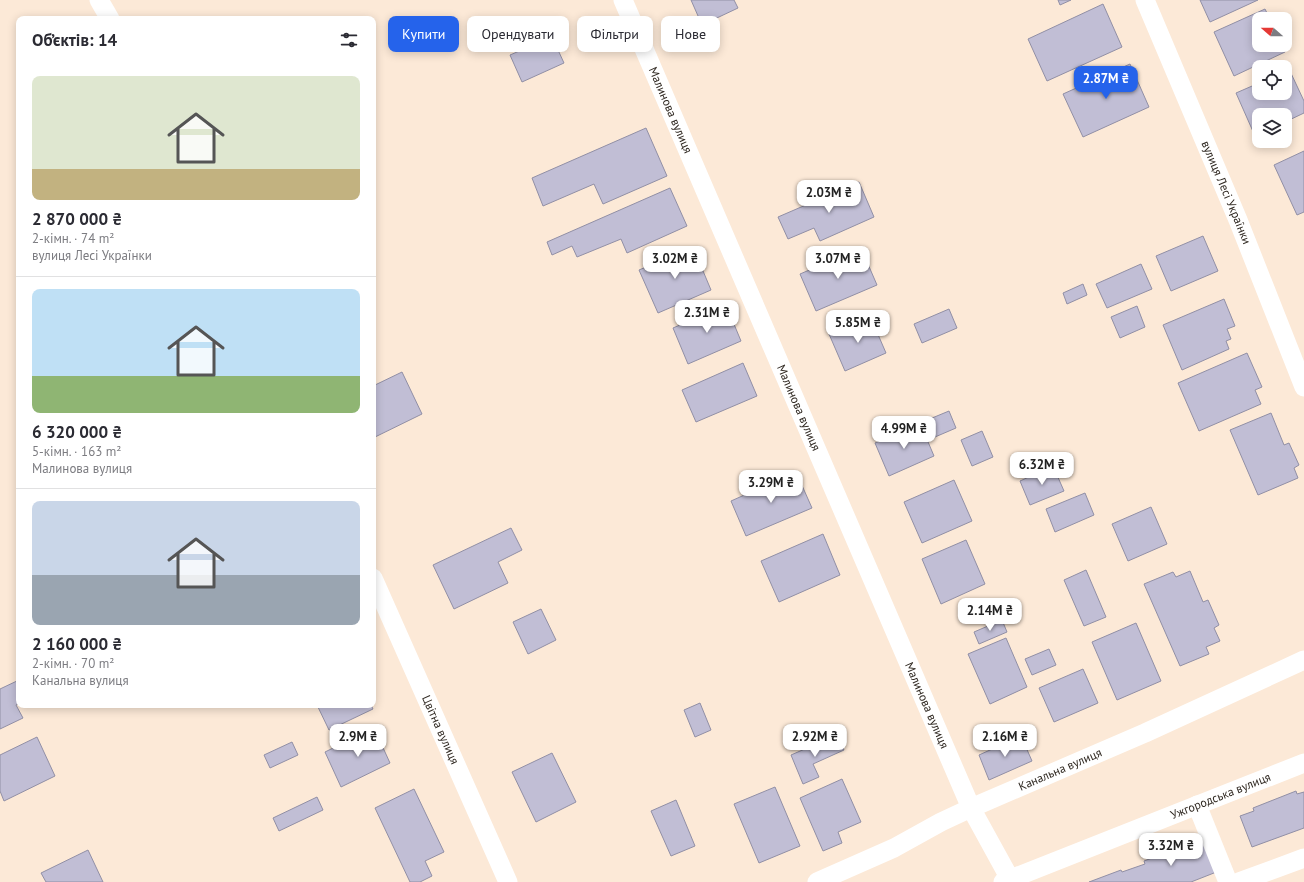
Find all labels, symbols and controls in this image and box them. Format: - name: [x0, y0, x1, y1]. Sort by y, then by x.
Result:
- north arrow: [1252, 12, 1292, 52]
- map controls: [1252, 12, 1292, 148]
- chip: Купити: [388, 16, 459, 52]
- chip: Орендувати: [467, 16, 569, 52]
- chip: Фільтри: [577, 16, 653, 52]
- chip: Нове: [661, 16, 720, 52]
- text: Об’єктів: 14: [32, 29, 117, 51]
- icon: filters: [338, 29, 360, 51]
- button: locate: [1252, 60, 1292, 100]
- street label: Малинова вулиця: [646, 65, 696, 155]
- pin: 2.87M ₴: [1069, 66, 1143, 100]
- text: 2.87M ₴: [1083, 70, 1129, 87]
- icon: home: [160, 102, 232, 174]
- button: layers: [1252, 108, 1292, 148]
- street label: вулиця Лесі Українки: [1198, 138, 1255, 246]
- pin: 2.03M ₴: [792, 180, 866, 214]
- text: 2.03M ₴: [806, 184, 852, 201]
- text: 2 870 000 ₴: [32, 208, 122, 230]
- text: 2-кімн. · 74 m²: [32, 230, 114, 247]
- pin: 3.02M ₴: [638, 246, 712, 280]
- pin: 3.07M ₴: [801, 246, 875, 280]
- text: вулиця Лесі Українки: [32, 247, 152, 264]
- text: 3.02M ₴: [652, 250, 698, 267]
- text: 3.07M ₴: [815, 250, 861, 267]
- pin: 2.31M ₴: [670, 300, 744, 334]
- text: 2.31M ₴: [684, 304, 730, 321]
- pin: 5.85M ₴: [821, 310, 895, 344]
- text: 5.85M ₴: [835, 314, 881, 331]
- icon: home: [160, 315, 232, 387]
- street label: Малинова вулиця: [774, 362, 824, 453]
- pin: 4.99M ₴: [867, 416, 941, 450]
- text: 4.99M ₴: [881, 420, 927, 437]
- text: 6 320 000 ₴: [32, 421, 122, 443]
- text: 5-кімн. · 163 m²: [32, 443, 121, 460]
- pin: 6.32M ₴: [1005, 452, 1079, 486]
- text: 6.32M ₴: [1019, 456, 1065, 473]
- text: Малинова вулиця: [32, 460, 132, 477]
- pin: 3.29M ₴: [734, 470, 808, 504]
- text: 3.29M ₴: [748, 474, 794, 491]
- icon: home: [160, 527, 232, 599]
- pin: 2.14M ₴: [953, 598, 1027, 632]
- text: 2.14M ₴: [967, 602, 1013, 619]
- text: 2 160 000 ₴: [32, 633, 122, 655]
- text: 2-кімн. · 70 m²: [32, 655, 114, 672]
- street label: Малинова вулиця: [902, 660, 952, 751]
- text: Канальна вулиця: [32, 672, 129, 689]
- street label: Цвітна вулиця: [419, 693, 463, 766]
- pin: 2.9M ₴: [325, 724, 391, 758]
- pin: 2.92M ₴: [778, 724, 852, 758]
- pin: 2.16M ₴: [968, 724, 1042, 758]
- text: 2.9M ₴: [338, 728, 378, 745]
- text: 2.92M ₴: [792, 728, 838, 745]
- text: 2.16M ₴: [982, 728, 1028, 745]
- street label: Канальна вулиця: [1016, 745, 1104, 794]
- street label: Ужгородська вулиця: [1168, 769, 1273, 822]
- pin: 3.32M ₴: [1134, 833, 1208, 867]
- text: 3.32M ₴: [1148, 837, 1194, 854]

